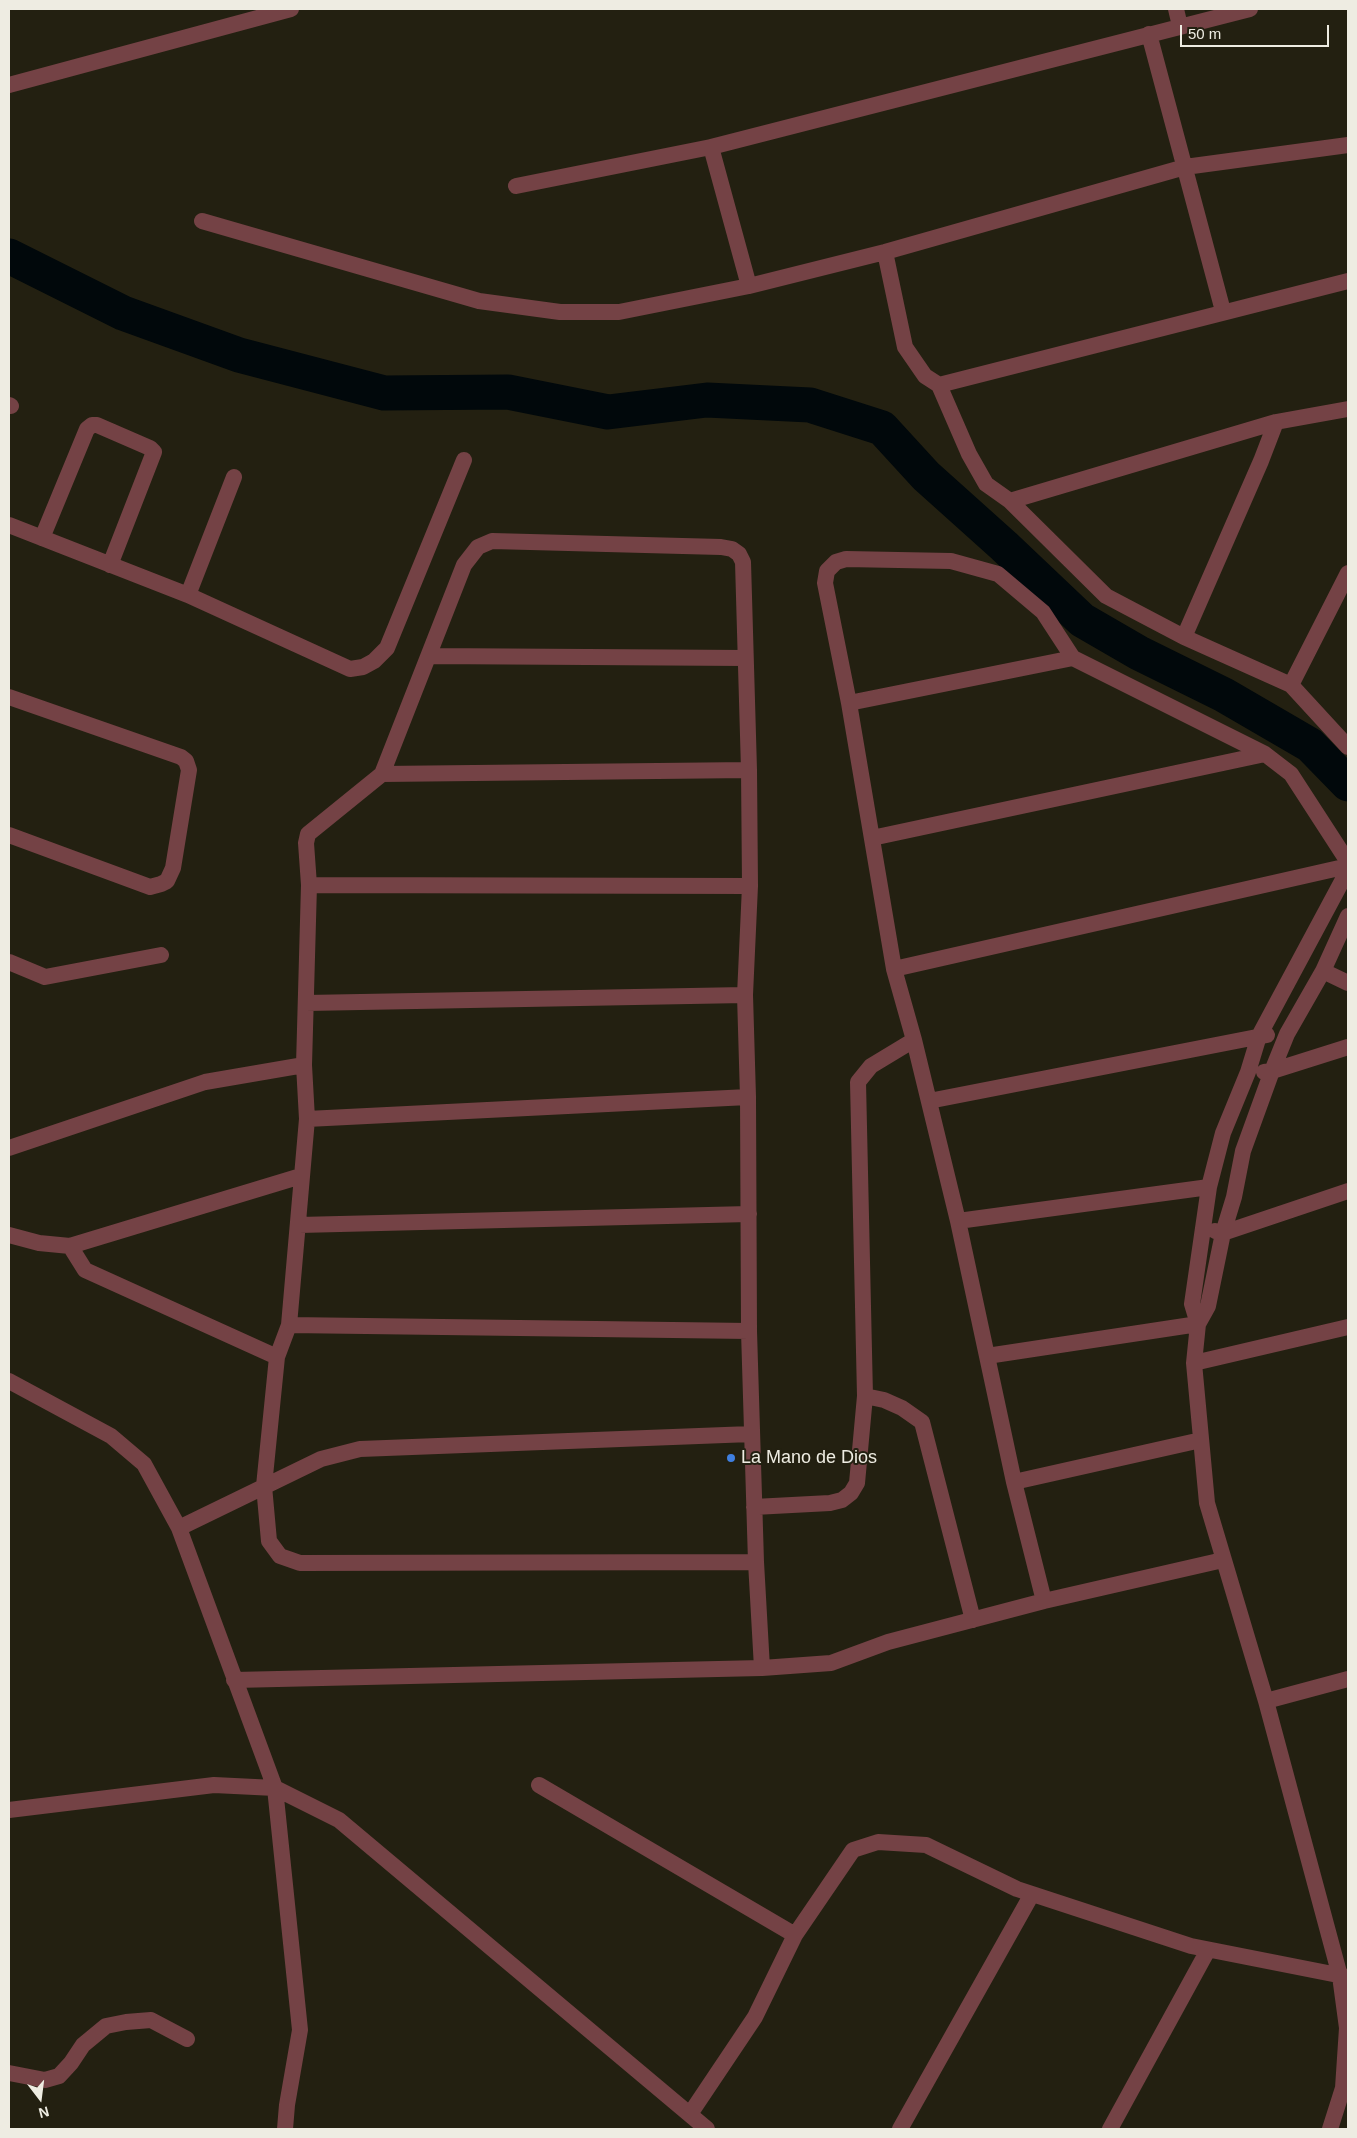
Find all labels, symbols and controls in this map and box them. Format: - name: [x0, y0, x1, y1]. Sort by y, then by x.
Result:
- scale bar: [1182, 15, 1331, 47]
- text: 50 m: [1188, 25, 1221, 42]
- place label: La Mano de Dios: [741, 1447, 877, 1469]
- marker: La Mano de Dios: [725, 1452, 737, 1464]
- north arrow: [15, 2073, 65, 2123]
- text: N: [37, 2103, 51, 2122]

